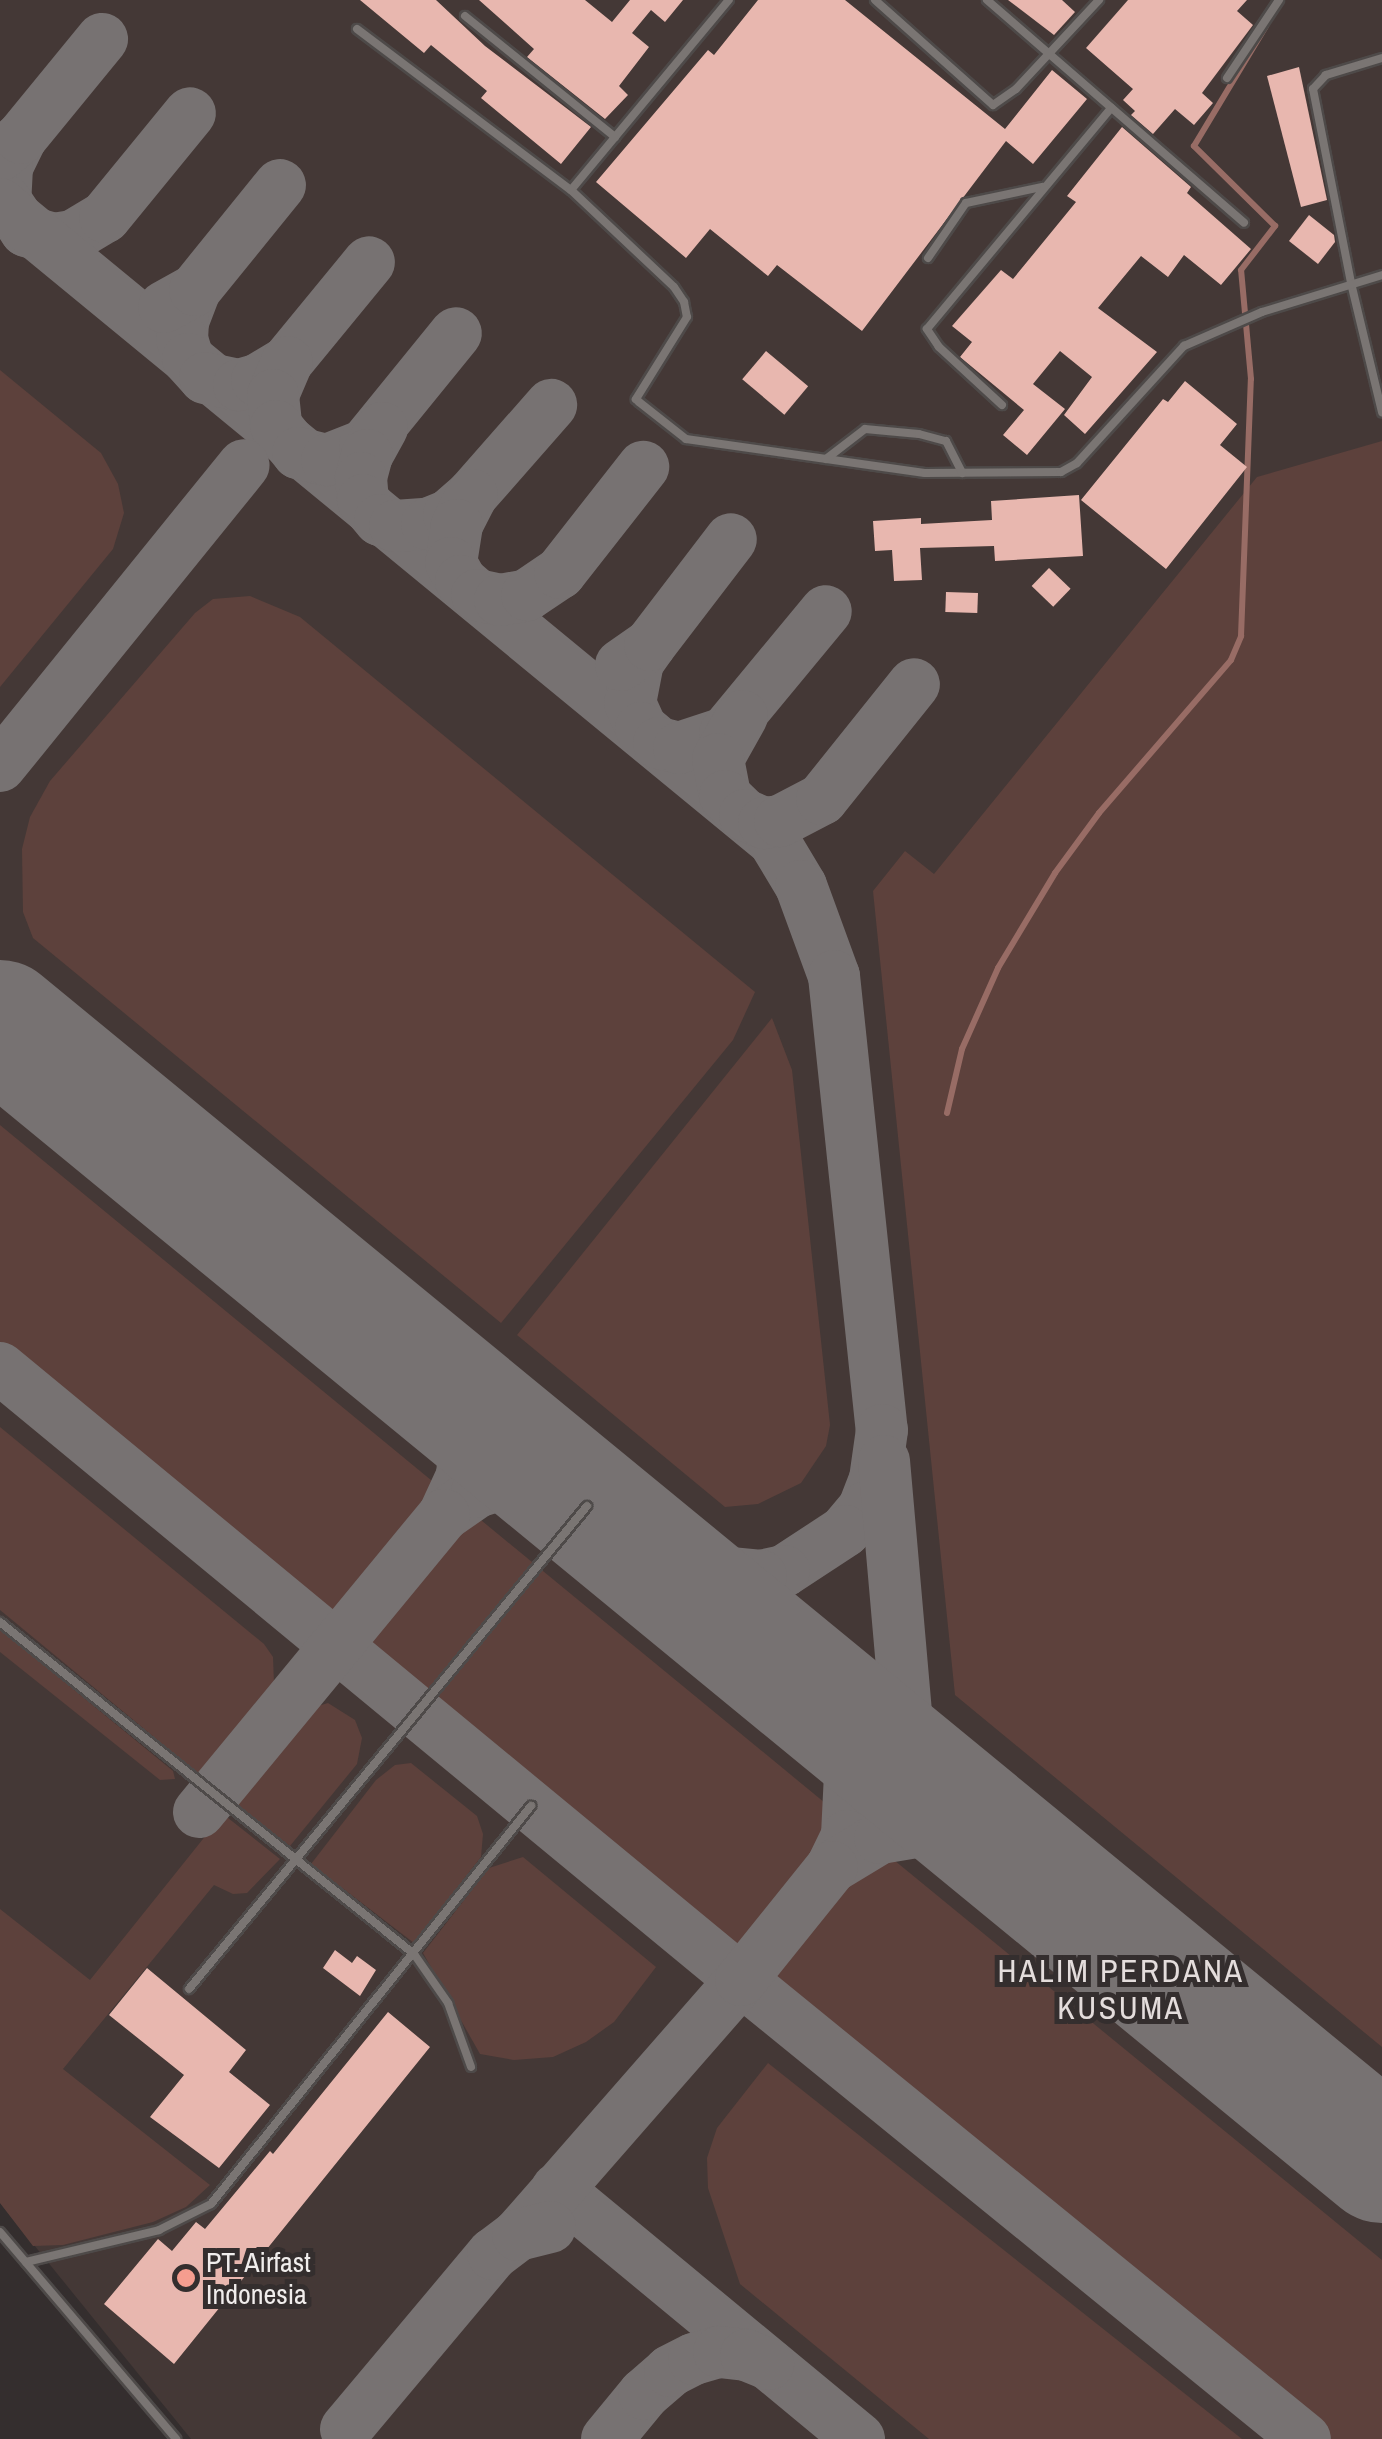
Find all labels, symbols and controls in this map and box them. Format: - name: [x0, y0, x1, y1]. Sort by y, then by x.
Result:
- district label: HALIM PERDANA KUSUMA: [998, 1953, 1244, 2028]
- place label: PT. Airfast Indonesia: [206, 2245, 312, 2311]
- marker: PT. Airfast Indonesia: [175, 2267, 197, 2289]

